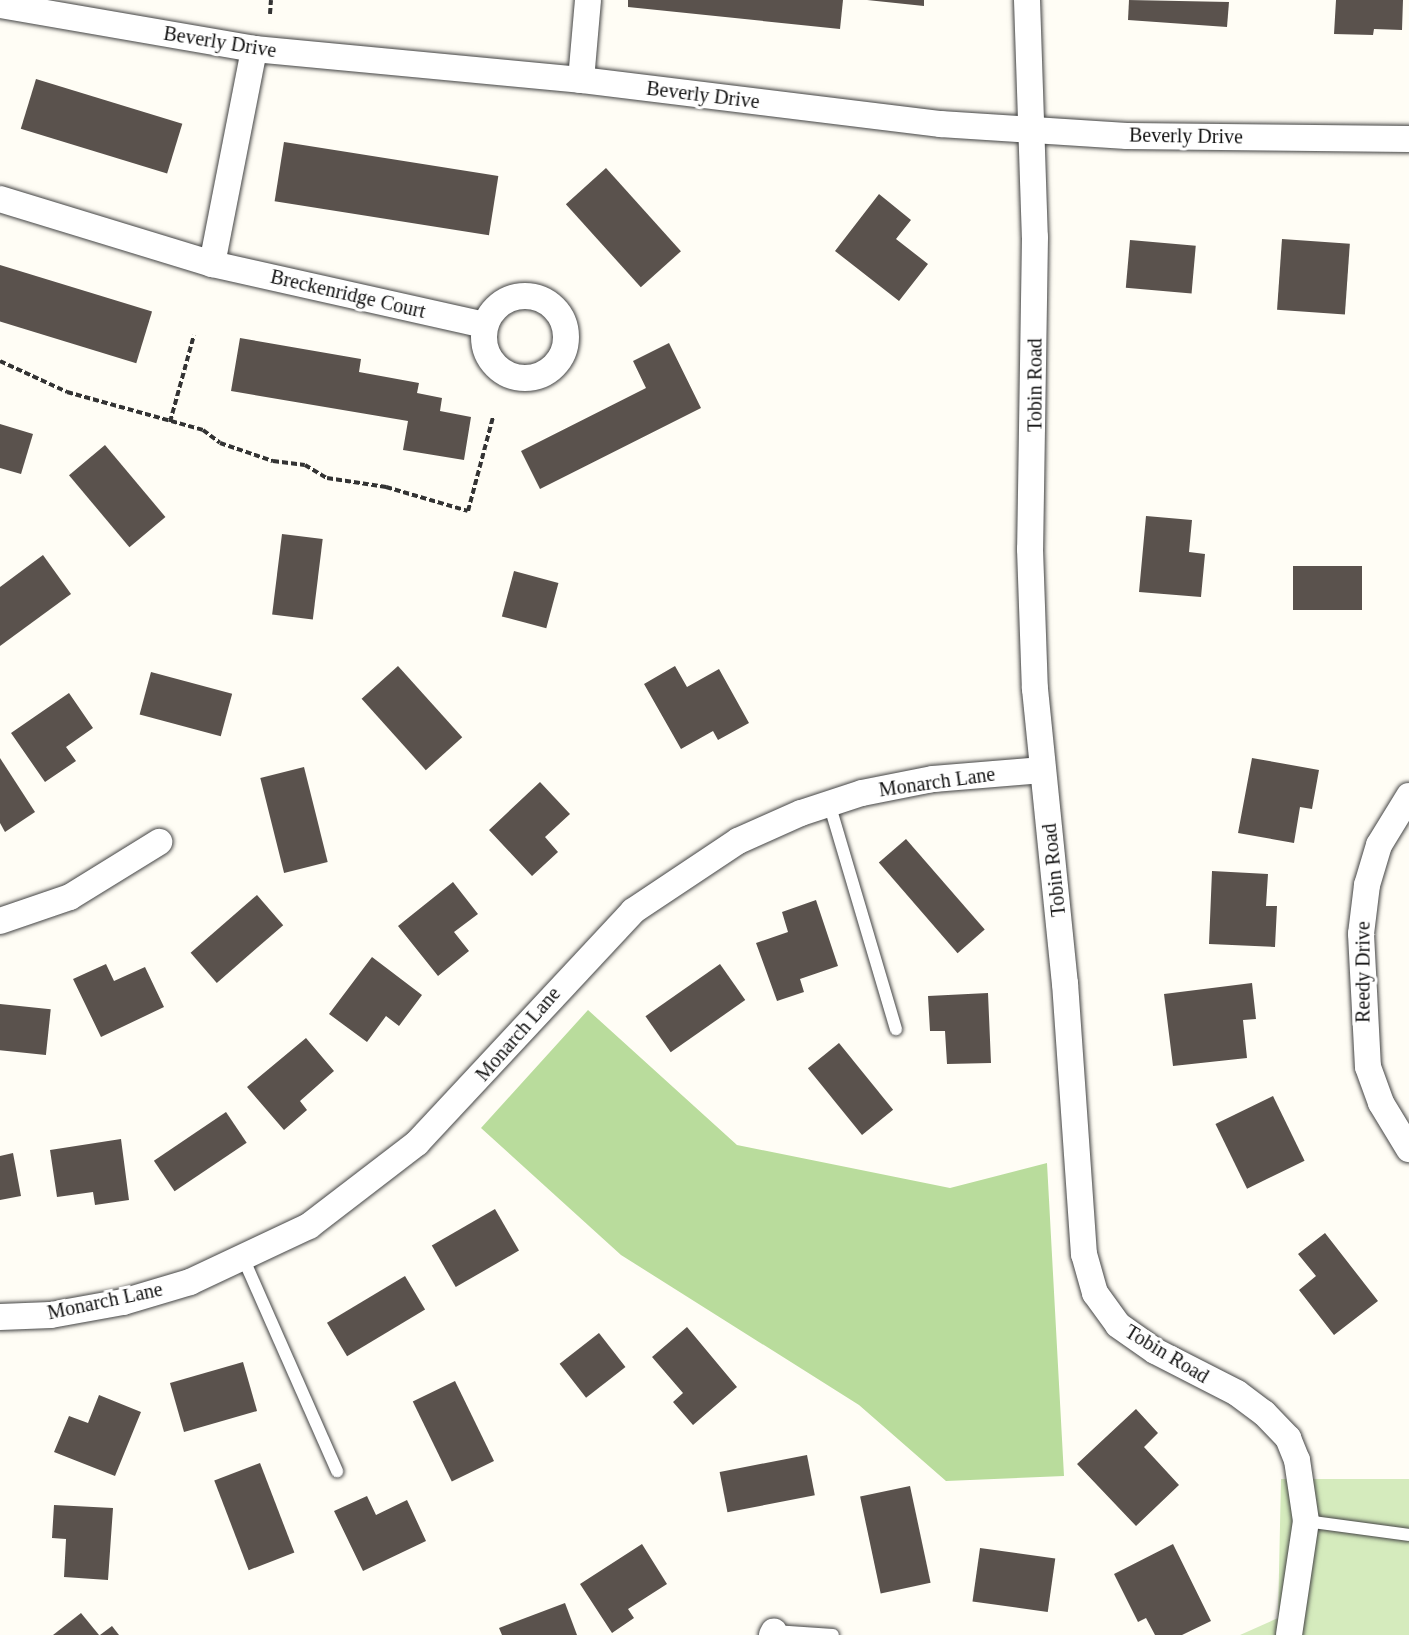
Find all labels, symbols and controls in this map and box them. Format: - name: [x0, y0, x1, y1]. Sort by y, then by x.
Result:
- street label: Beverly Drive: [162, 21, 278, 63]
- street label: Beverly Drive: [645, 76, 761, 114]
- street label: Beverly Drive: [1129, 123, 1243, 149]
- street label: Breckenridge Court: [268, 265, 428, 323]
- street label: Tobin Road: [1023, 338, 1047, 432]
- street label: Monarch Lane: [877, 762, 997, 802]
- street label: Tobin Road: [1037, 822, 1071, 918]
- street label: Reedy Drive: [1351, 921, 1375, 1023]
- street label: Monarch Lane: [471, 982, 565, 1086]
- street label: Monarch Lane: [45, 1277, 165, 1325]
- street label: Tobin Road: [1121, 1320, 1213, 1388]

